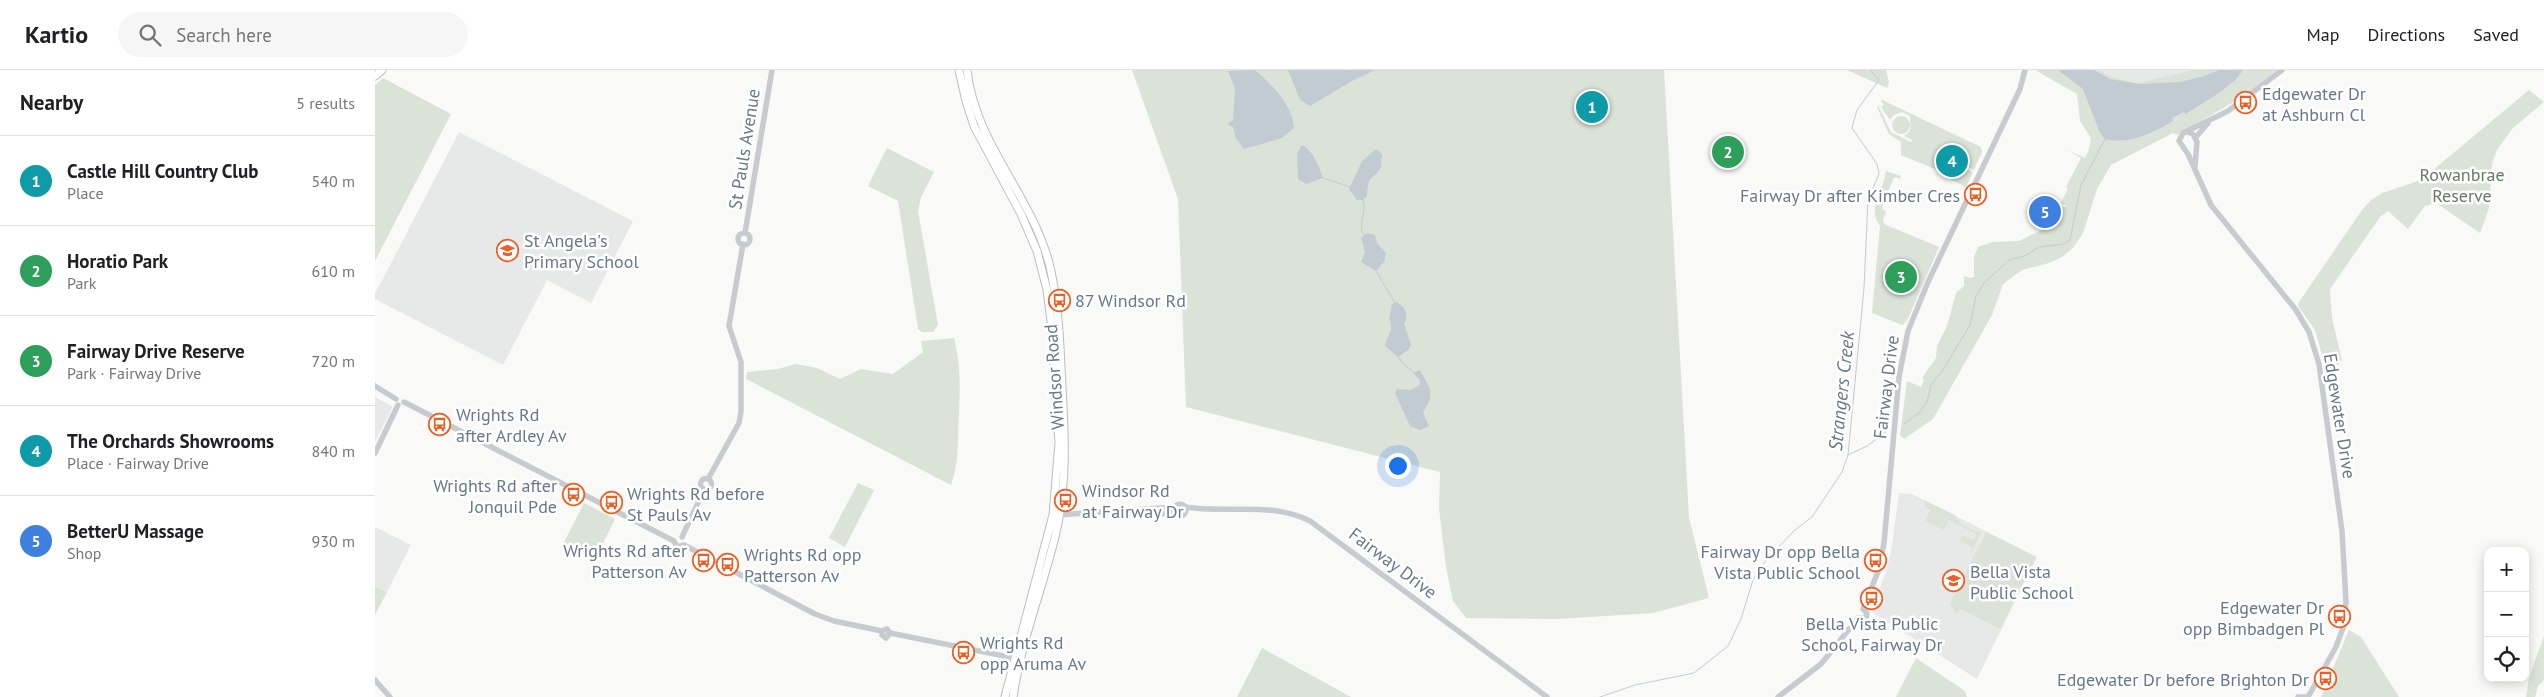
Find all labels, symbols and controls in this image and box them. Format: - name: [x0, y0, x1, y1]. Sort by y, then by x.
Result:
- search box: [118, 12, 468, 57]
- text: Kartio: [25, 19, 88, 50]
- icon: search: [136, 21, 164, 49]
- text: Search here: [176, 23, 272, 47]
- text: Map: [2307, 23, 2339, 46]
- text: Directions: [2367, 23, 2445, 46]
- text: Saved: [2473, 23, 2519, 46]
- place label: Edgewater Dr at Ashburn Cl: [2262, 82, 2366, 126]
- street label: St Pauls Avenue: [723, 87, 765, 211]
- pin: 1: [1576, 88, 1608, 126]
- text: Nearby: [20, 89, 83, 116]
- bus stop icon: Edgewater Dr at Ashburn Cl: [2234, 91, 2258, 115]
- text: 5 results: [296, 93, 355, 113]
- pin: 2: [1712, 133, 1744, 171]
- pin: 4: [1936, 142, 1968, 180]
- text: Castle Hill Country Club: [67, 159, 258, 183]
- park label: Rowanbrae Reserve: [2419, 163, 2505, 207]
- text: 1: [31, 171, 41, 191]
- text: 540 m: [312, 171, 355, 191]
- text: Place: [67, 183, 104, 203]
- bus stop icon: Fairway Dr after Kimber Cres: [1964, 183, 1988, 207]
- place label: Fairway Dr after Kimber Cres: [1740, 184, 1960, 207]
- pin: 5: [2029, 193, 2061, 231]
- place label: St Angela's Primary School: [524, 229, 639, 273]
- school or university icon: St Angela's Primary School: [496, 238, 520, 262]
- text: Horatio Park: [67, 249, 168, 273]
- pin: 3: [1885, 258, 1917, 296]
- text: 2: [31, 261, 41, 281]
- text: 610 m: [312, 261, 355, 281]
- text: Park: [67, 273, 96, 293]
- bus stop icon: 87 Windsor Rd: [1047, 288, 1071, 312]
- place label: 87 Windsor Rd: [1075, 289, 1186, 312]
- street label: Windsor Road: [1039, 324, 1069, 430]
- water label: Strangers Creek: [1823, 328, 1859, 452]
- street label: Fairway Drive: [1868, 334, 1904, 440]
- text: Fairway Drive Reserve: [67, 339, 245, 363]
- text: 3: [31, 351, 41, 371]
- text: 720 m: [312, 351, 355, 371]
- street label: Edgewater Drive: [2319, 352, 2361, 480]
- text: Park · Fairway Drive: [67, 363, 201, 383]
- place label: Wrights Rd after Ardley Av: [456, 403, 567, 447]
- bus stop icon: Wrights Rd after Ardley Av: [428, 412, 452, 436]
- text: The Orchards Showrooms: [67, 429, 274, 453]
- text: 4: [31, 441, 41, 461]
- text: 840 m: [312, 441, 355, 461]
- text: Place · Fairway Drive: [67, 453, 209, 473]
- your location: [1385, 453, 1411, 479]
- place label: Wrights Rd after Jonquil Pde: [433, 474, 557, 518]
- place label: Windsor Rd at Fairway Dr: [1082, 479, 1184, 523]
- place label: Wrights Rd before St Pauls Av: [627, 482, 765, 526]
- bus stop icon: Wrights Rd after Jonquil Pde: [561, 483, 585, 507]
- bus stop icon: Windsor Rd at Fairway Dr: [1054, 488, 1078, 512]
- bus stop icon: Wrights Rd before St Pauls Av: [599, 491, 623, 515]
- text: BetterU Massage: [67, 519, 204, 543]
- street label: Fairway Drive: [1344, 522, 1442, 604]
- text: 5: [31, 531, 41, 551]
- text: 930 m: [312, 531, 355, 551]
- place label: Wrights Rd after Patterson Av: [563, 539, 687, 583]
- place label: Fairway Dr opp Bella Vista Public School: [1700, 540, 1861, 584]
- text: Shop: [67, 543, 101, 563]
- place label: Wrights Rd opp Patterson Av: [744, 543, 861, 587]
- map controls: [2484, 547, 2529, 682]
- button: +: [2484, 547, 2529, 592]
- bus stop icon: Wrights Rd after Patterson Av: [691, 548, 715, 572]
- bus stop icon: Fairway Dr opp Bella Vista Public School: [1864, 549, 1888, 573]
- bus stop icon: Wrights Rd opp Patterson Av: [716, 552, 740, 576]
- place label: Bella Vista Public School: [1970, 560, 2074, 604]
- school or university icon: Bella Vista Public School: [1942, 569, 1966, 593]
- bus stop icon: Bella Vista Public School, Fairway Dr: [1860, 586, 1884, 610]
- button: −: [2484, 592, 2529, 637]
- place label: Edgewater Dr opp Bimbadgen Pl: [2183, 596, 2325, 640]
- bus stop icon: Edgewater Dr opp Bimbadgen Pl: [2328, 605, 2352, 629]
- place label: Bella Vista Public School, Fairway Dr: [1801, 612, 1943, 656]
- place label: Wrights Rd opp Aruma Av: [980, 631, 1086, 675]
- button: locate: [2484, 637, 2529, 682]
- bus stop icon: Wrights Rd opp Aruma Av: [952, 640, 976, 664]
- bus stop icon: Edgewater Dr before Brighton Dr: [2313, 667, 2337, 691]
- place label: Edgewater Dr before Brighton Dr: [2057, 668, 2309, 691]

